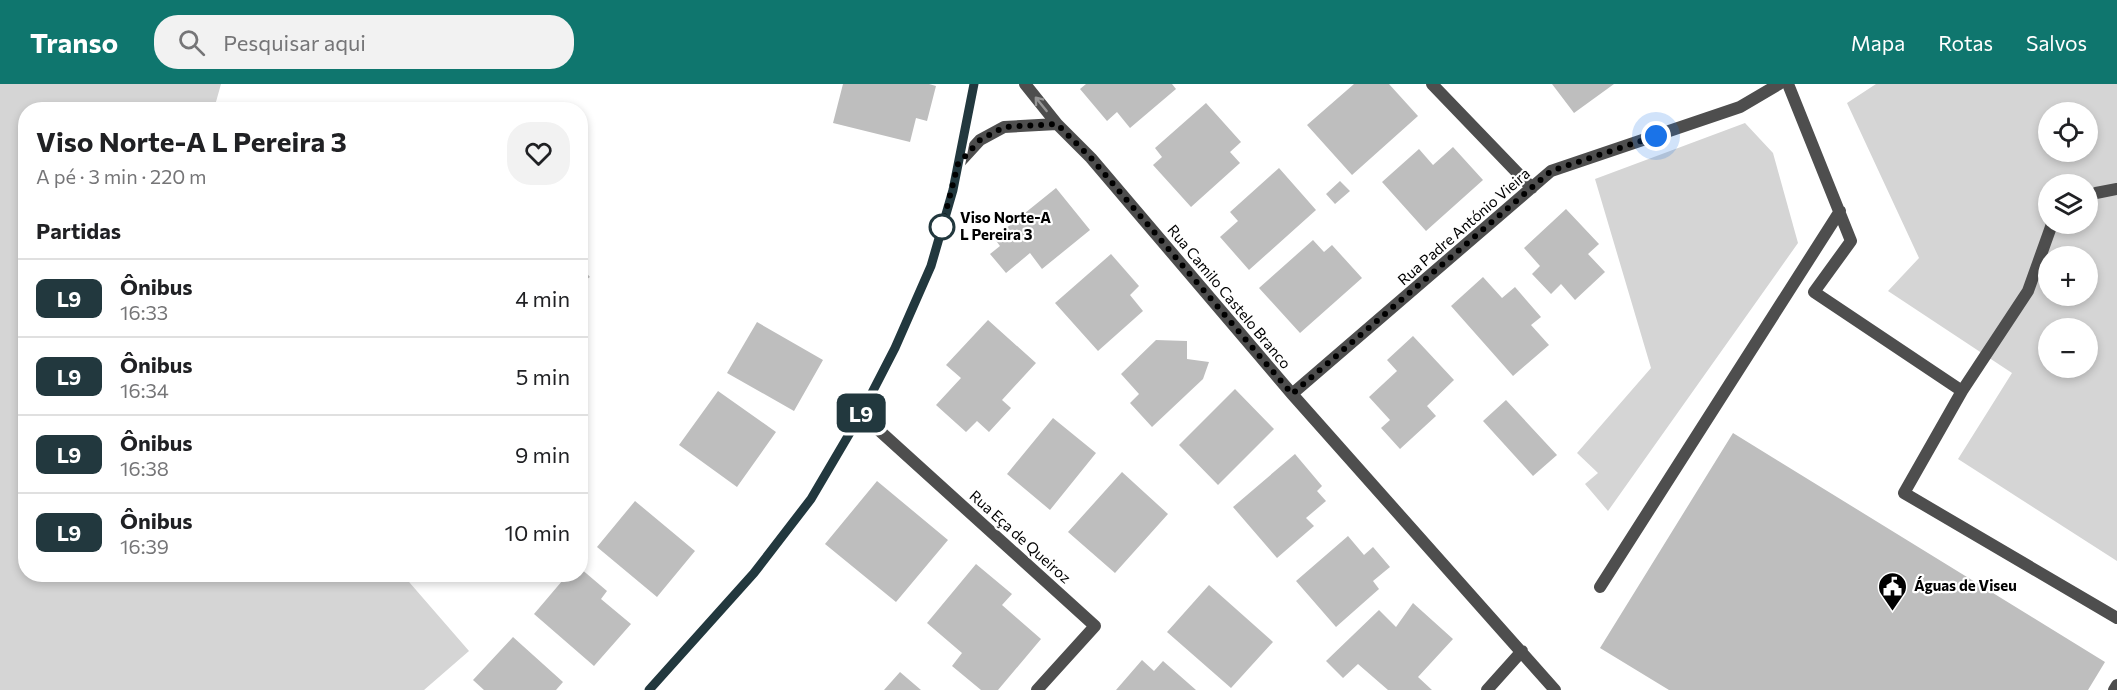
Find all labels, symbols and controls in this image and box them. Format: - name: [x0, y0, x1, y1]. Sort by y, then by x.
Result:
- search box: [154, 15, 574, 69]
- text: Transo: [30, 25, 118, 59]
- icon: search: [175, 26, 208, 59]
- text: Pesquisar aqui: [223, 29, 366, 56]
- text: Mapa: [1851, 30, 1905, 55]
- text: Rotas: [1938, 30, 1993, 55]
- text: Salvos: [2026, 30, 2087, 55]
- one-way arrow: [1034, 96, 1047, 112]
- map controls: [2038, 102, 2098, 378]
- button: locate: [2038, 102, 2098, 162]
- your location: [1641, 121, 1671, 151]
- button: heart: [507, 122, 570, 185]
- text: Viso Norte-A L Pereira 3: [36, 124, 347, 158]
- text: A pé · 3 min · 220 m: [36, 164, 207, 188]
- street label: Rua Padre António Vieira: [1394, 164, 1533, 289]
- button: layers: [2038, 174, 2098, 234]
- place label: Viso Norte-A L Pereira 3: [960, 208, 1051, 243]
- marker: Viso Norte-A L Pereira 3: [929, 214, 955, 240]
- text: Partidas: [36, 217, 121, 244]
- street label: Rua Camilo Castelo Branco: [1164, 221, 1295, 372]
- button: +: [2038, 246, 2098, 306]
- text: Ônibus: [120, 273, 193, 300]
- text: 4 min: [515, 285, 570, 312]
- text: L9: [57, 286, 81, 311]
- text: 16:33: [120, 300, 168, 324]
- button: −: [2038, 318, 2098, 378]
- text: Ônibus: [120, 351, 193, 378]
- text: 5 min: [516, 363, 570, 390]
- text: L9: [57, 364, 81, 389]
- text: 16:34: [120, 378, 169, 402]
- line badge: L9: [834, 394, 888, 432]
- text: L9: [849, 401, 873, 426]
- text: Ônibus: [120, 429, 193, 456]
- text: 9 min: [515, 441, 570, 468]
- text: L9: [57, 442, 81, 467]
- text: 16:38: [120, 456, 169, 480]
- street label: Rua Eça de Queiroz: [966, 486, 1075, 586]
- text: Ônibus: [120, 507, 193, 534]
- text: 10 min: [505, 519, 570, 546]
- text: L9: [57, 520, 81, 545]
- text: 16:39: [120, 534, 169, 558]
- public building icon: Águas de Viseu: [1877, 570, 1909, 612]
- place label: Águas de Viseu: [1914, 576, 2017, 594]

